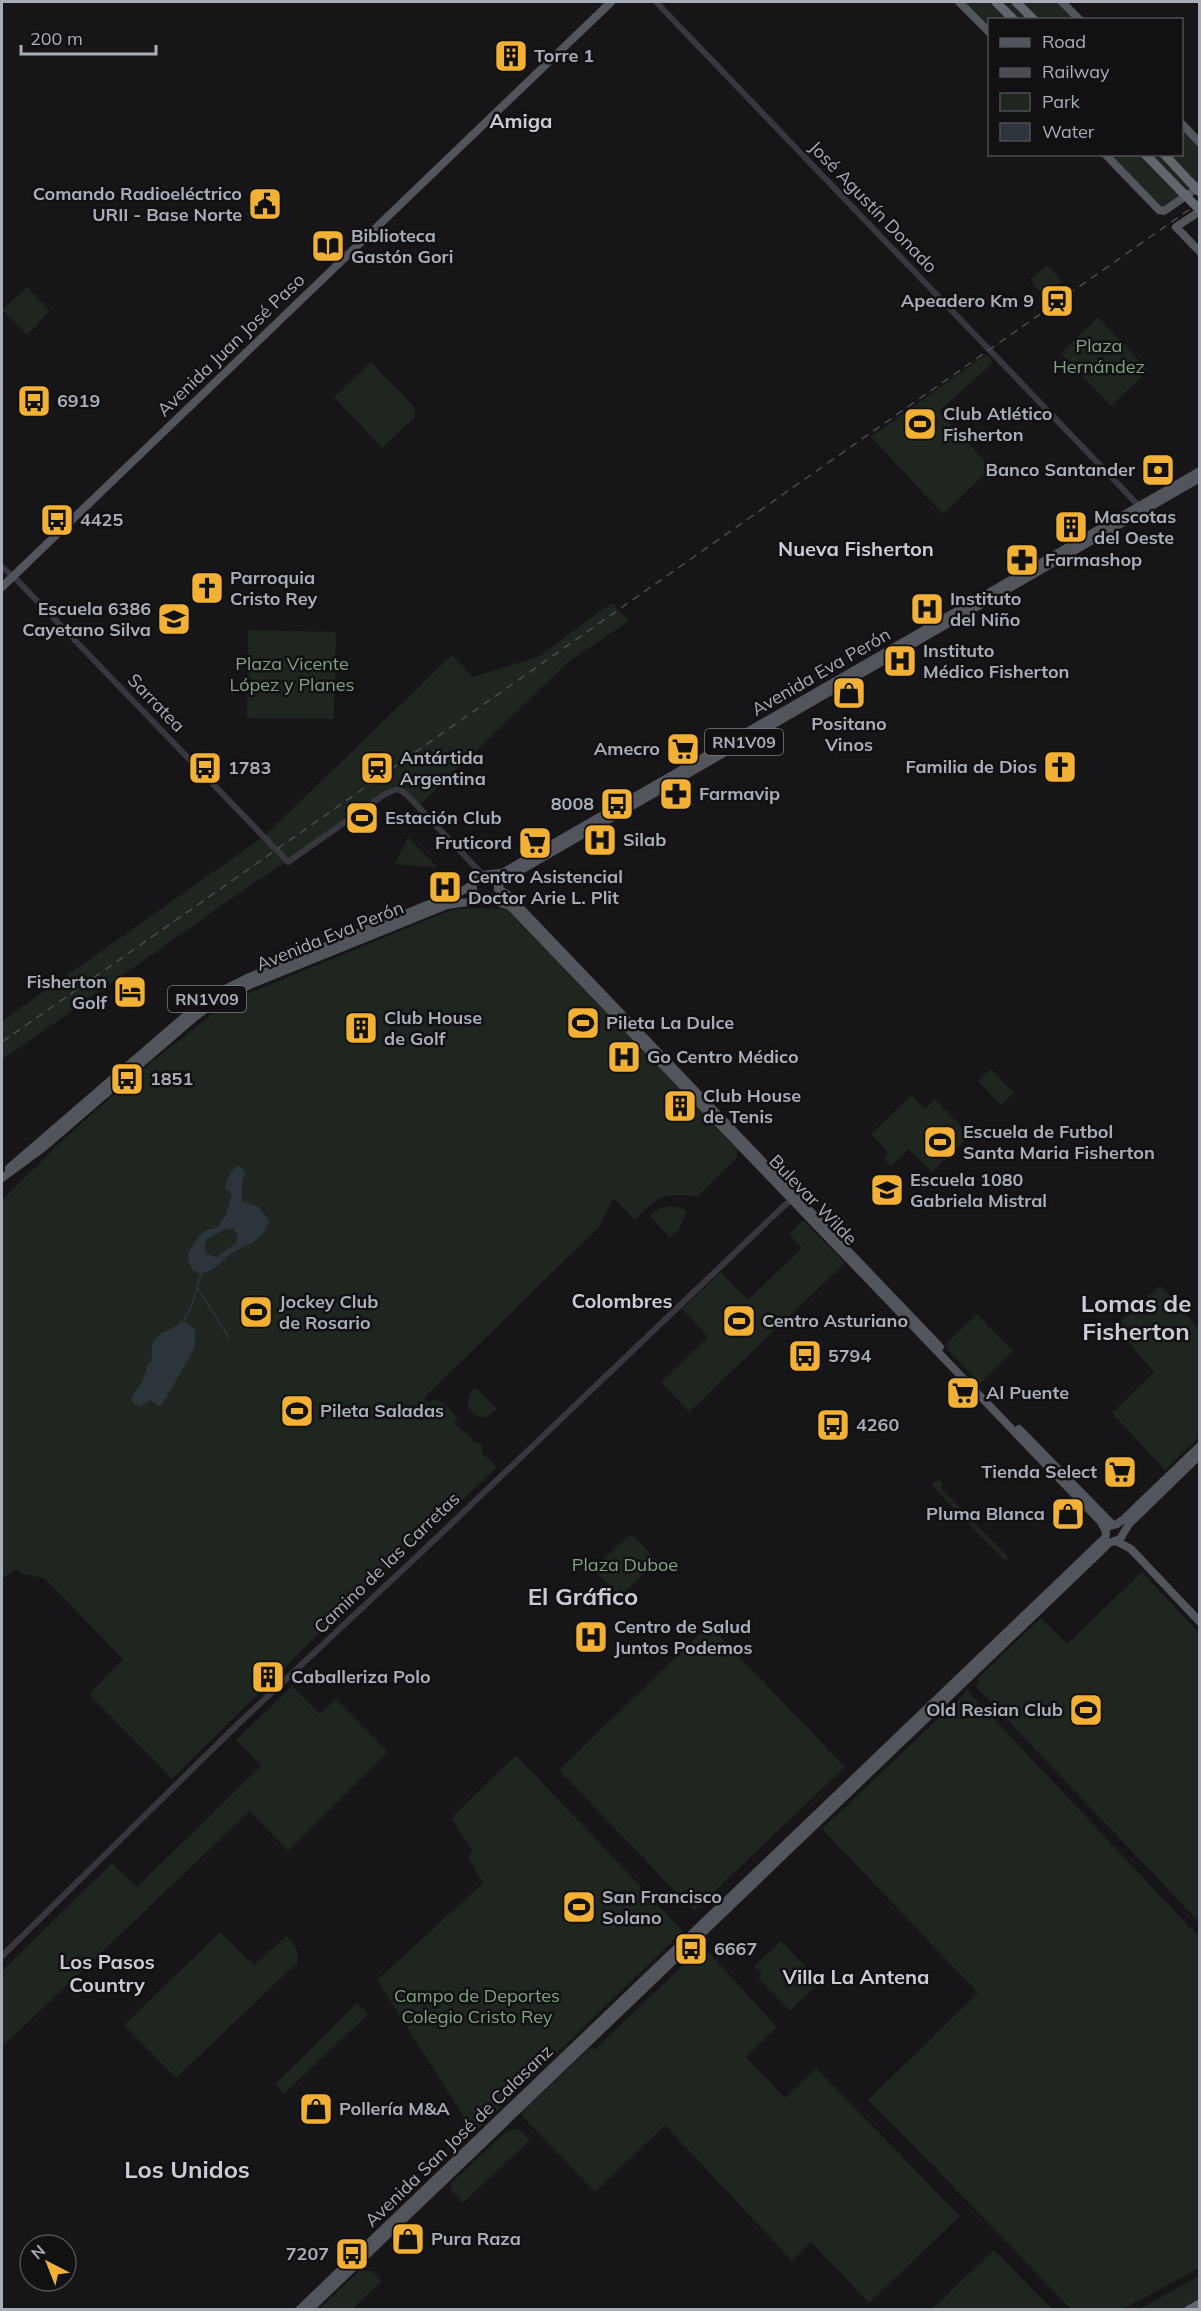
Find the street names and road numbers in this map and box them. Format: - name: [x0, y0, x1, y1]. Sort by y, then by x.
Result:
- street label: José Agustín Donado: [804, 136, 942, 278]
- street label: Avenida Juan José Paso: [152, 268, 309, 421]
- street label: Avenida Eva Perón: [747, 622, 894, 721]
- street label: Sarratea: [123, 669, 190, 737]
- road number: RN1V09: [705, 729, 783, 755]
- street label: Avenida Eva Perón: [253, 896, 407, 976]
- road number: RN1V09: [168, 986, 246, 1012]
- street label: Bulevar Wilde: [764, 1150, 862, 1250]
- street label: Camino de las Carretas: [309, 1487, 464, 1638]
- street label: Avenida San José de Calasanz: [360, 2040, 558, 2232]

